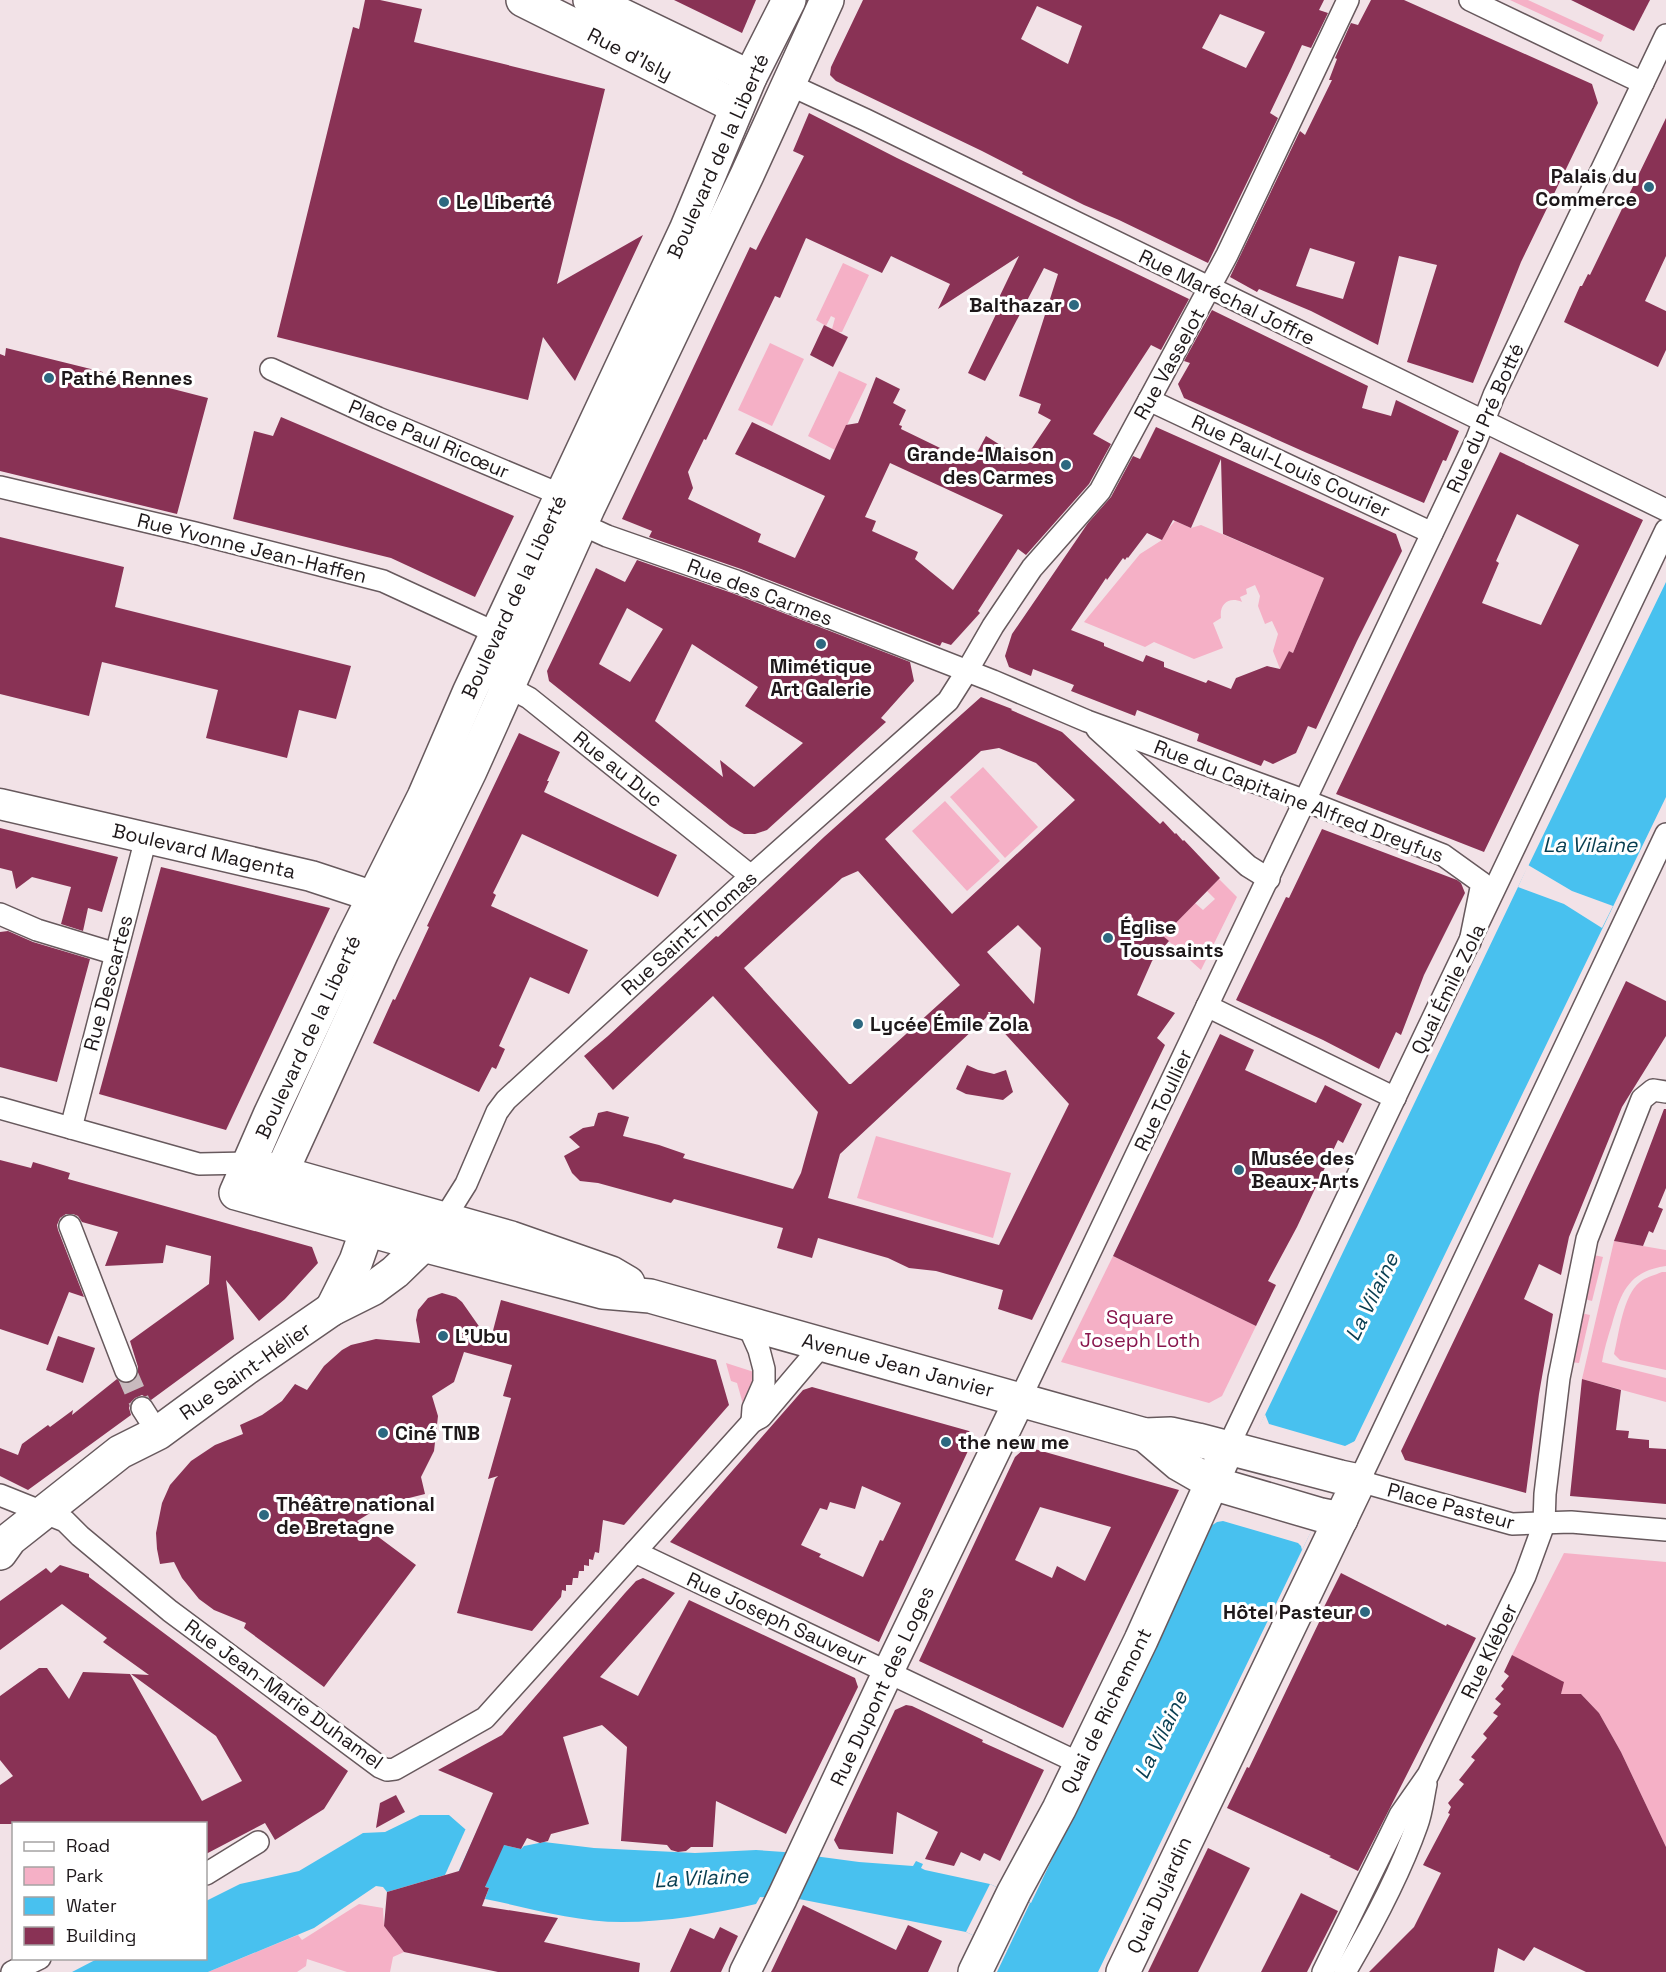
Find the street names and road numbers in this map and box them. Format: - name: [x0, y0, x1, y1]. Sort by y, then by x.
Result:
- street label: Rue d'Isly: [583, 21, 677, 87]
- street label: Boulevard de la Liberté: [661, 50, 775, 262]
- street label: Rue Maréchal Joffre: [1135, 243, 1319, 351]
- street label: Rue Vasselot: [1128, 304, 1210, 424]
- street label: Rue du Pré Botté: [1440, 339, 1530, 497]
- street label: Place Paul Ricœur: [345, 393, 513, 485]
- street label: Rue Paul-Louis Courier: [1187, 408, 1395, 524]
- street label: Boulevard de la Liberté: [455, 491, 573, 703]
- street label: Rue Yvonne Jean-Haffen: [134, 507, 370, 589]
- street label: Rue des Carmes: [684, 552, 836, 632]
- street label: Rue au Duc: [568, 725, 668, 813]
- street label: Rue du Capitaine Alfred Dreyfus: [1150, 734, 1448, 868]
- street label: Boulevard Magenta: [110, 817, 298, 885]
- street label: Rue Saint-Thomas: [616, 865, 762, 1001]
- street label: Rue Descartes: [77, 912, 139, 1054]
- street label: Quai Émile Zola: [1405, 919, 1491, 1059]
- street label: Boulevard de la Liberté: [249, 931, 367, 1143]
- street label: Rue Toullier: [1128, 1045, 1198, 1155]
- street label: Rue Saint-Hélier: [174, 1316, 316, 1426]
- street label: Avenue Jean Janvier: [799, 1327, 997, 1403]
- street label: Place Pasteur: [1384, 1476, 1518, 1536]
- street label: Rue Joseph Sauveur: [683, 1566, 871, 1672]
- street label: Rue Dupont des Loges: [824, 1582, 940, 1790]
- street label: Rue Kléber: [1455, 1599, 1523, 1703]
- street label: Rue Jean-Marie Duhamel: [180, 1613, 388, 1775]
- street label: Quai de Richemont: [1055, 1624, 1157, 1798]
- street label: Quai Dujardin: [1121, 1832, 1197, 1958]

